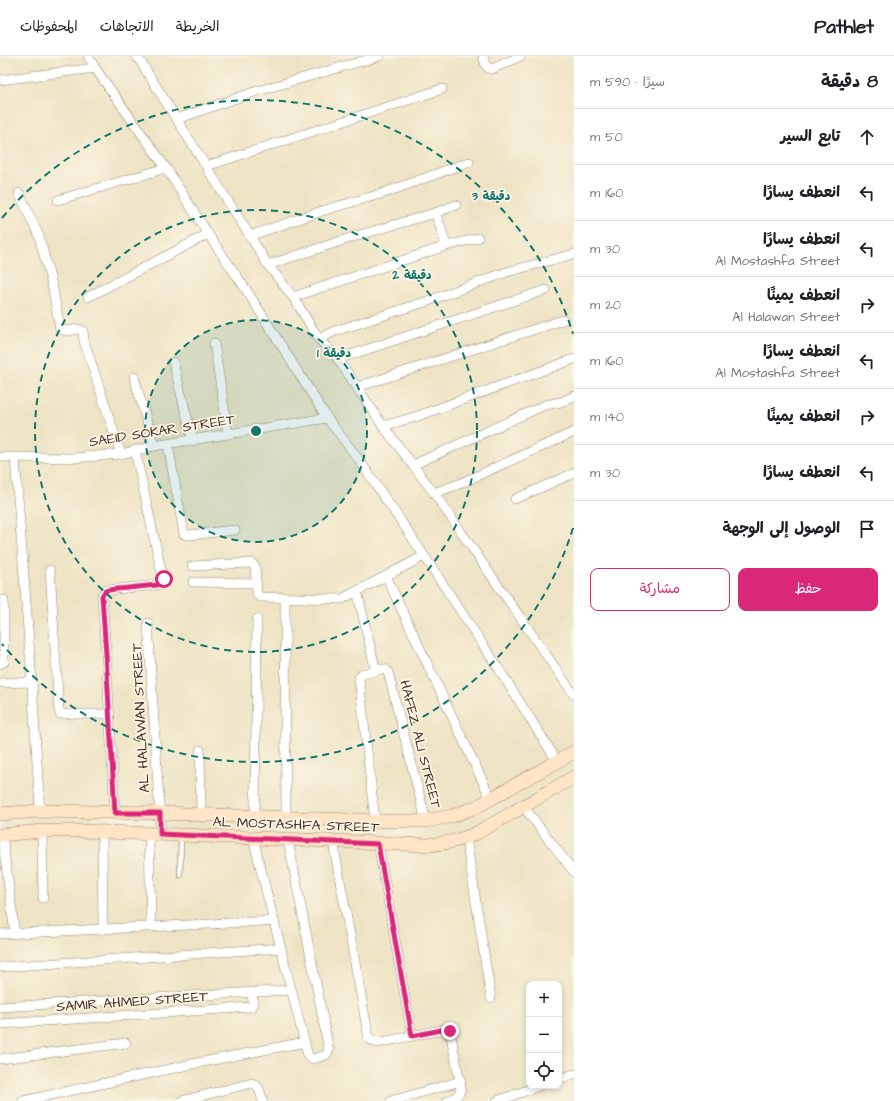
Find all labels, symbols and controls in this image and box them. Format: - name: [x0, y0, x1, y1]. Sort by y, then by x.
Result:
- text: Pathlet: [814, 14, 874, 41]
- text: المحفوظات: [20, 17, 78, 37]
- text: الاتجاهات: [100, 17, 154, 37]
- text: الخريطة: [176, 17, 219, 37]
- text: 8 دقيقة: [821, 70, 878, 94]
- text: سيرًا · 590 m: [590, 73, 665, 91]
- text: تابع السير: [781, 126, 840, 147]
- icon: ahead: [856, 126, 878, 148]
- text: 50 m: [590, 128, 623, 146]
- text: انعطف يسارًا: [763, 182, 840, 203]
- icon: left: [856, 182, 878, 204]
- text: 160 m: [590, 184, 623, 202]
- text: 3 دقيقة: [471, 188, 511, 205]
- text: انعطف يسارًا: [763, 229, 840, 250]
- icon: left: [856, 238, 878, 260]
- text: 30 m: [590, 240, 620, 258]
- text: Al Mostashfa Street: [715, 252, 840, 270]
- text: 2 دقيقة: [391, 267, 432, 284]
- text: انعطف يمينًا: [767, 285, 840, 306]
- icon: right: [856, 294, 878, 316]
- text: 20 m: [590, 296, 621, 314]
- text: Al Halawan Street: [732, 308, 840, 326]
- text: انعطف يسارًا: [763, 341, 840, 362]
- text: 1 دقيقة: [317, 345, 351, 362]
- icon: left: [856, 350, 878, 372]
- text: 160 m: [590, 352, 623, 370]
- text: Al Mostashfa Street: [715, 364, 840, 382]
- text: انعطف يمينًا: [767, 406, 840, 427]
- icon: right: [856, 406, 878, 428]
- text: 140 m: [590, 408, 624, 426]
- street label: SAEID SOKAR STREET: [88, 410, 237, 452]
- centre of rings: [249, 424, 263, 438]
- text: انعطف يسارًا: [763, 462, 840, 483]
- icon: left: [856, 462, 878, 484]
- text: 30 m: [590, 464, 620, 482]
- text: الوصول إلى الوجهة: [723, 518, 840, 539]
- icon: arrive: [856, 518, 878, 540]
- button: مشاركة: [590, 568, 730, 611]
- button: حفظ: [738, 568, 878, 611]
- route start: [155, 570, 173, 588]
- street label: AL HALAWAN STREET: [127, 642, 155, 793]
- street label: HAFEZ ALI STREET: [394, 678, 446, 811]
- street label: AL MOSTASHFA STREET: [212, 812, 380, 838]
- map controls: [526, 981, 562, 1089]
- button: +: [526, 981, 562, 1017]
- street label: SAMIR AHMED STREET: [55, 987, 209, 1017]
- button: −: [526, 1017, 562, 1053]
- route end: [441, 1022, 459, 1040]
- button: locate: [526, 1053, 562, 1089]

